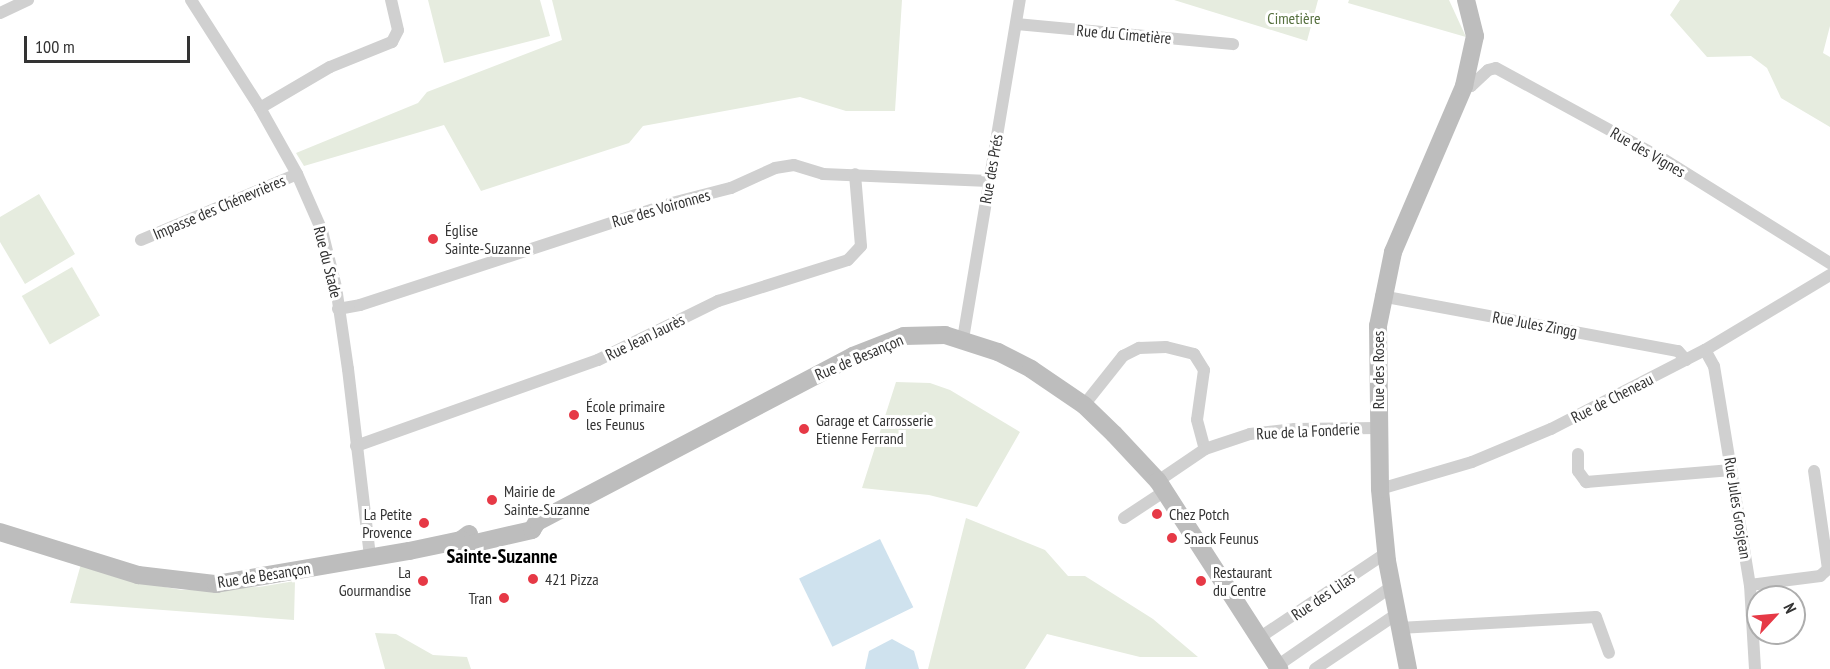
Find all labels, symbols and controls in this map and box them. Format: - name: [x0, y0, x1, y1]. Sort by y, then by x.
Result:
- park label: Cimetière: [1267, 8, 1321, 28]
- street label: Rue du Cimetière: [1076, 20, 1172, 48]
- scale bar: [27, 24, 194, 62]
- text: 100 m: [35, 35, 75, 58]
- street label: Rue des Vignes: [1607, 123, 1689, 181]
- street label: Rue des Prés: [975, 133, 1007, 205]
- street label: Impasse des Chénevrières: [150, 170, 288, 244]
- street label: Rue des Voironnes: [610, 185, 712, 231]
- place label: Église Sainte-Suzanne: [445, 220, 531, 258]
- street label: Rue du Stade: [310, 224, 346, 300]
- marker: Église Sainte-Suzanne: [426, 232, 440, 246]
- street label: Rue Jules Zingg: [1491, 307, 1579, 341]
- street label: Rue Jean Jaurès: [602, 310, 688, 364]
- street label: Rue de Besançon: [812, 330, 906, 384]
- street label: Rue des Roses: [1368, 331, 1388, 409]
- street label: Rue de Cheneau: [1568, 369, 1656, 427]
- place label: École primaire les Feunus: [586, 396, 665, 434]
- marker: École primaire les Feunus: [567, 408, 581, 422]
- place label: Garage et Carrosserie Etienne Ferrand: [816, 410, 933, 448]
- street label: Rue de la Fonderie: [1256, 419, 1360, 443]
- marker: Garage et Carrosserie Etienne Ferrand: [797, 422, 811, 436]
- street label: Rue Jules Grosjean: [1720, 456, 1756, 560]
- place label: Mairie de Sainte-Suzanne: [504, 481, 590, 519]
- marker: Mairie de Sainte-Suzanne: [485, 493, 499, 507]
- place label: La Petite Provence: [362, 504, 412, 542]
- place label: Chez Potch: [1169, 504, 1230, 524]
- marker: Chez Potch: [1150, 507, 1164, 521]
- marker: La Petite Provence: [417, 516, 431, 530]
- place label: Snack Feunus: [1184, 528, 1259, 548]
- marker: Snack Feunus: [1165, 531, 1179, 545]
- district label: Sainte-Suzanne: [447, 544, 557, 568]
- street label: Rue de Besançon: [216, 558, 312, 592]
- place label: La Gourmandise: [339, 562, 411, 600]
- place label: Restaurant du Centre: [1213, 562, 1272, 600]
- street label: Rue des Lilas: [1288, 568, 1358, 624]
- place label: 421 Pizza: [545, 569, 599, 589]
- marker: 421 Pizza: [526, 572, 540, 586]
- marker: La Gourmandise: [416, 574, 430, 588]
- marker: Restaurant du Centre: [1194, 574, 1208, 588]
- north arrow: [1746, 585, 1806, 645]
- place label: Tran: [468, 588, 492, 608]
- marker: Tran: [497, 591, 511, 605]
- text: N: [1779, 600, 1801, 616]

